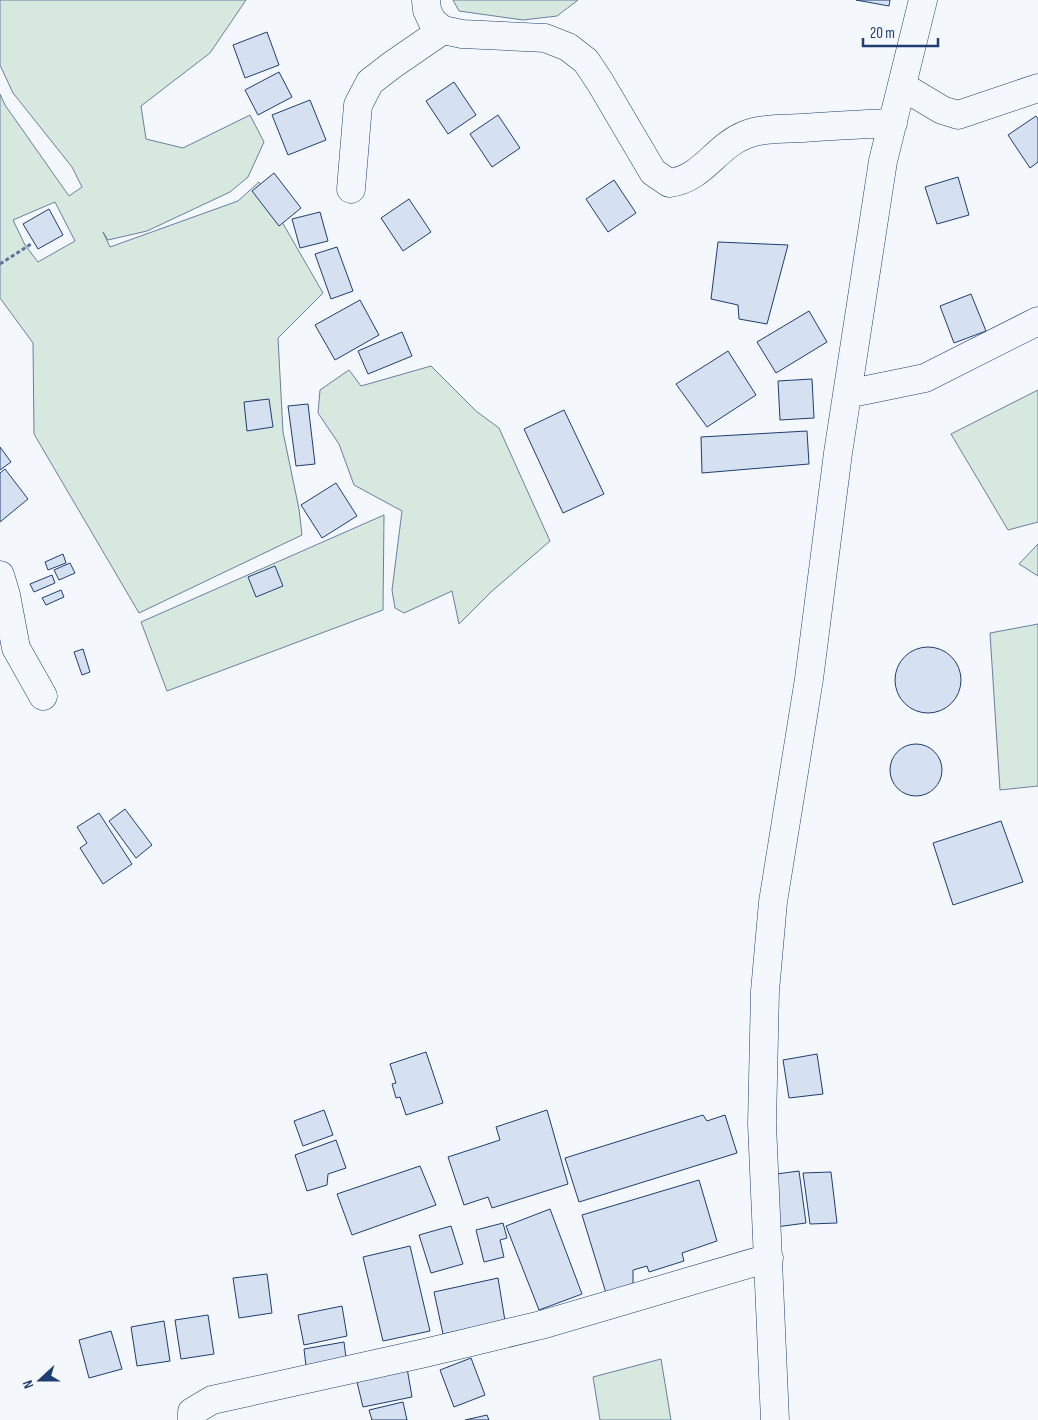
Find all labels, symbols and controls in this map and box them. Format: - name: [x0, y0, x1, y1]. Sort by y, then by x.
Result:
- scale bar: [863, 15, 938, 47]
- text: 20 m: [870, 24, 895, 43]
- north arrow: [15, 1355, 65, 1405]
- text: N: [19, 1378, 38, 1391]

